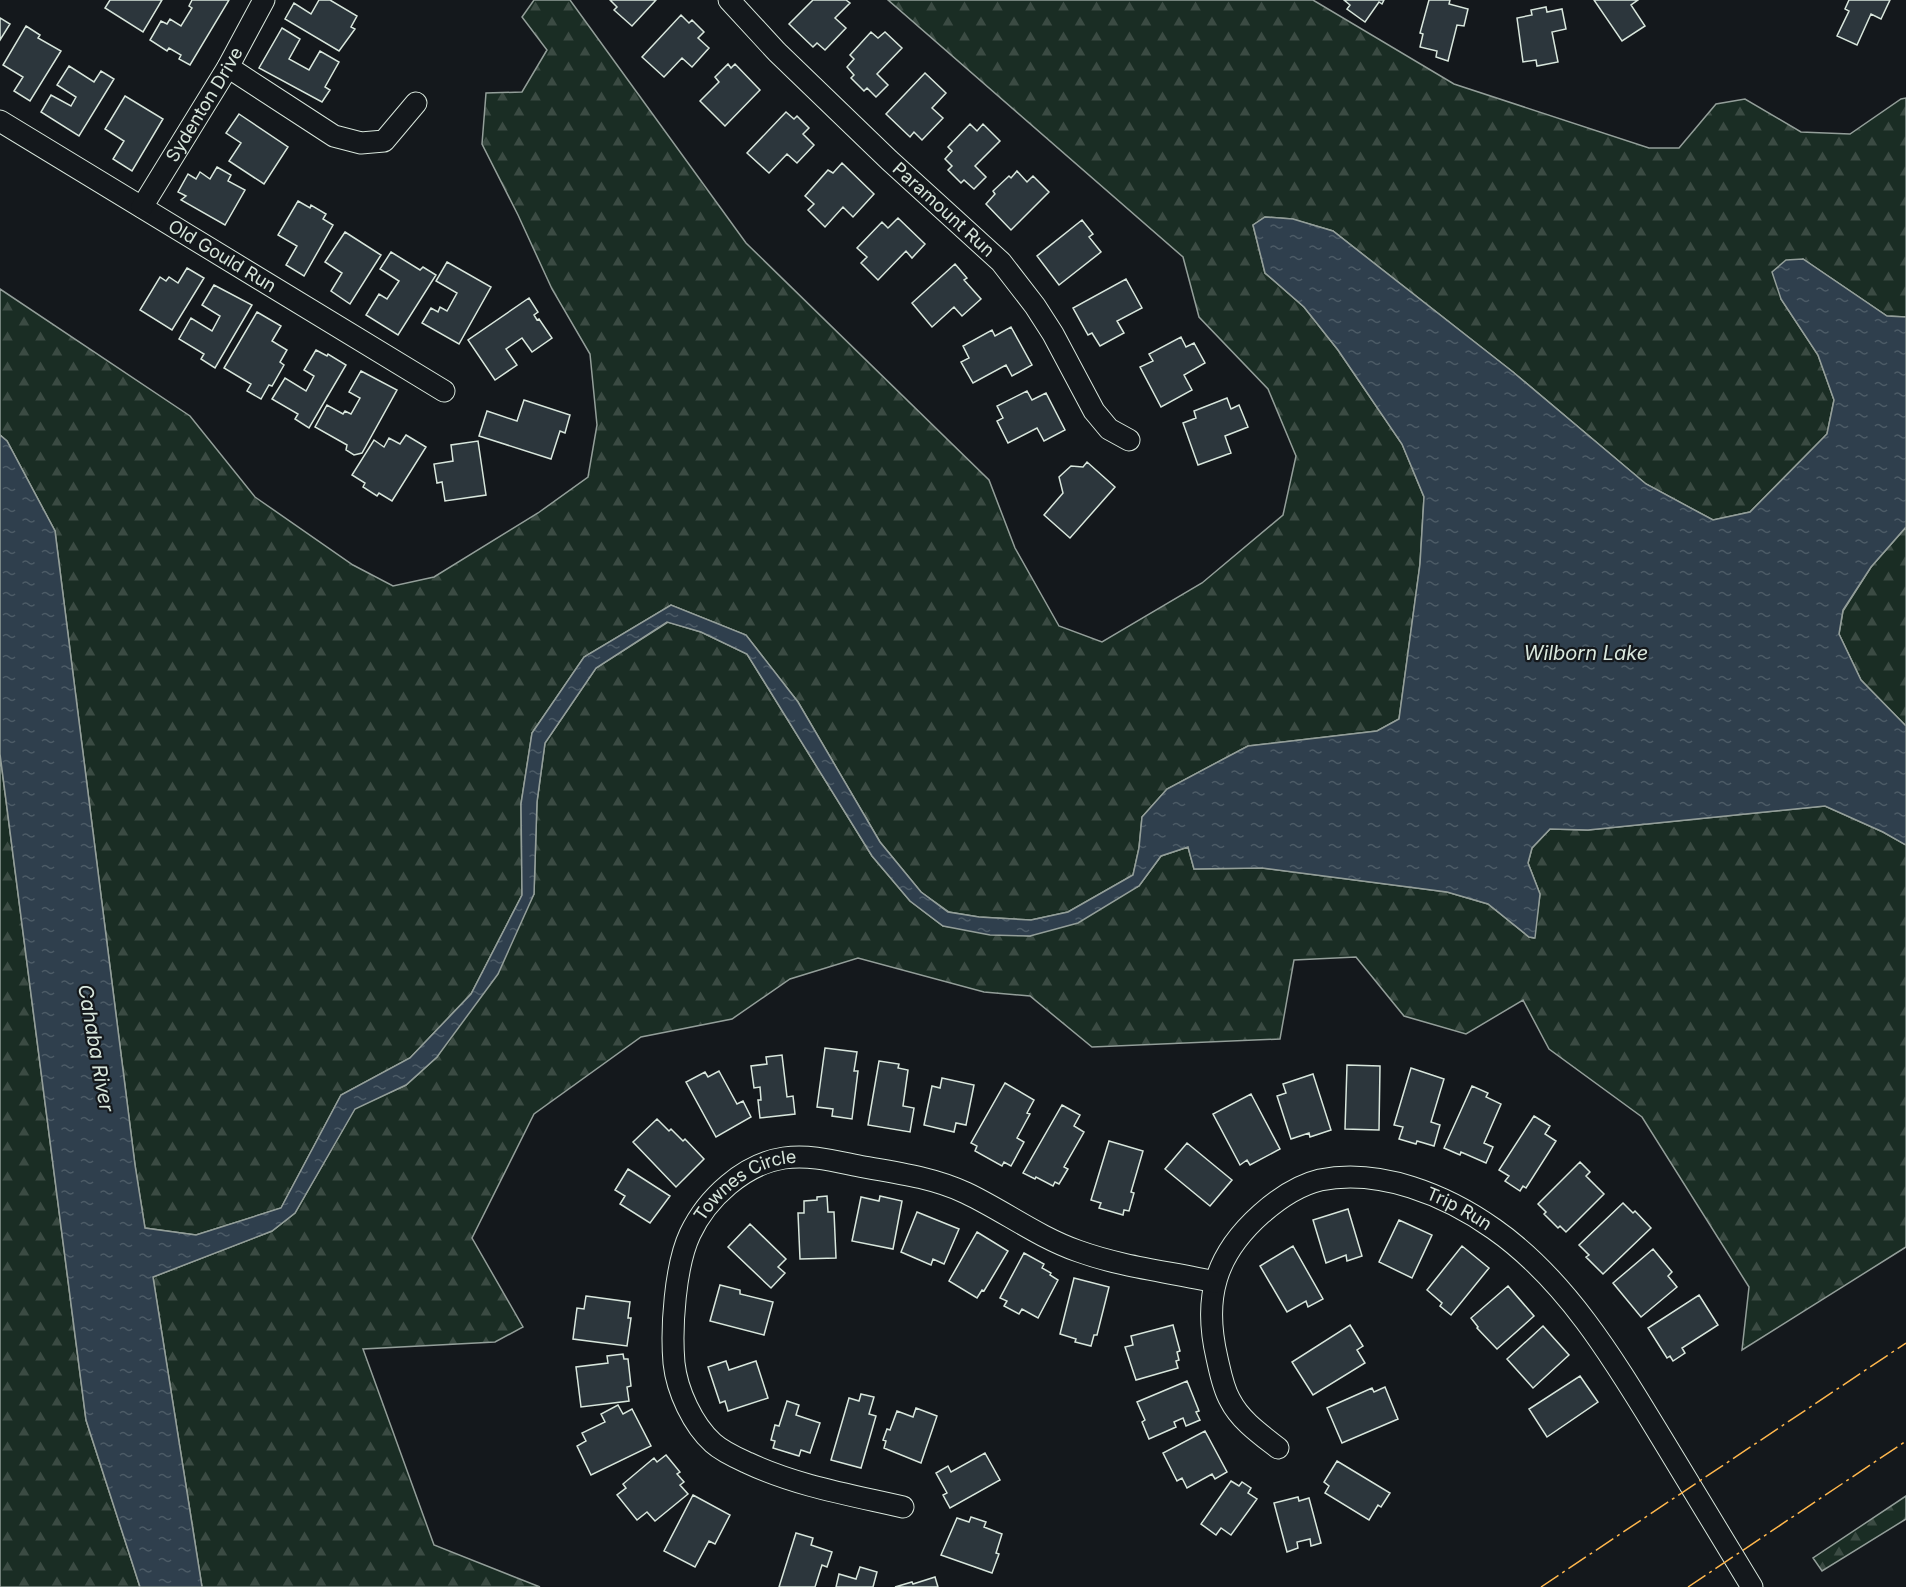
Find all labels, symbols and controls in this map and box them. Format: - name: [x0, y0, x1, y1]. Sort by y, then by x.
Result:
- street label: Sydenton Drive: [161, 43, 247, 166]
- street label: Paramount Run: [889, 158, 999, 261]
- street label: Old Gould Run: [165, 215, 280, 296]
- water label: Wilborn Lake: [1524, 641, 1648, 665]
- water label: Cahaba River: [73, 983, 119, 1114]
- street label: Townes Circle: [689, 1146, 797, 1225]
- street label: Trip Run: [1424, 1183, 1496, 1235]

